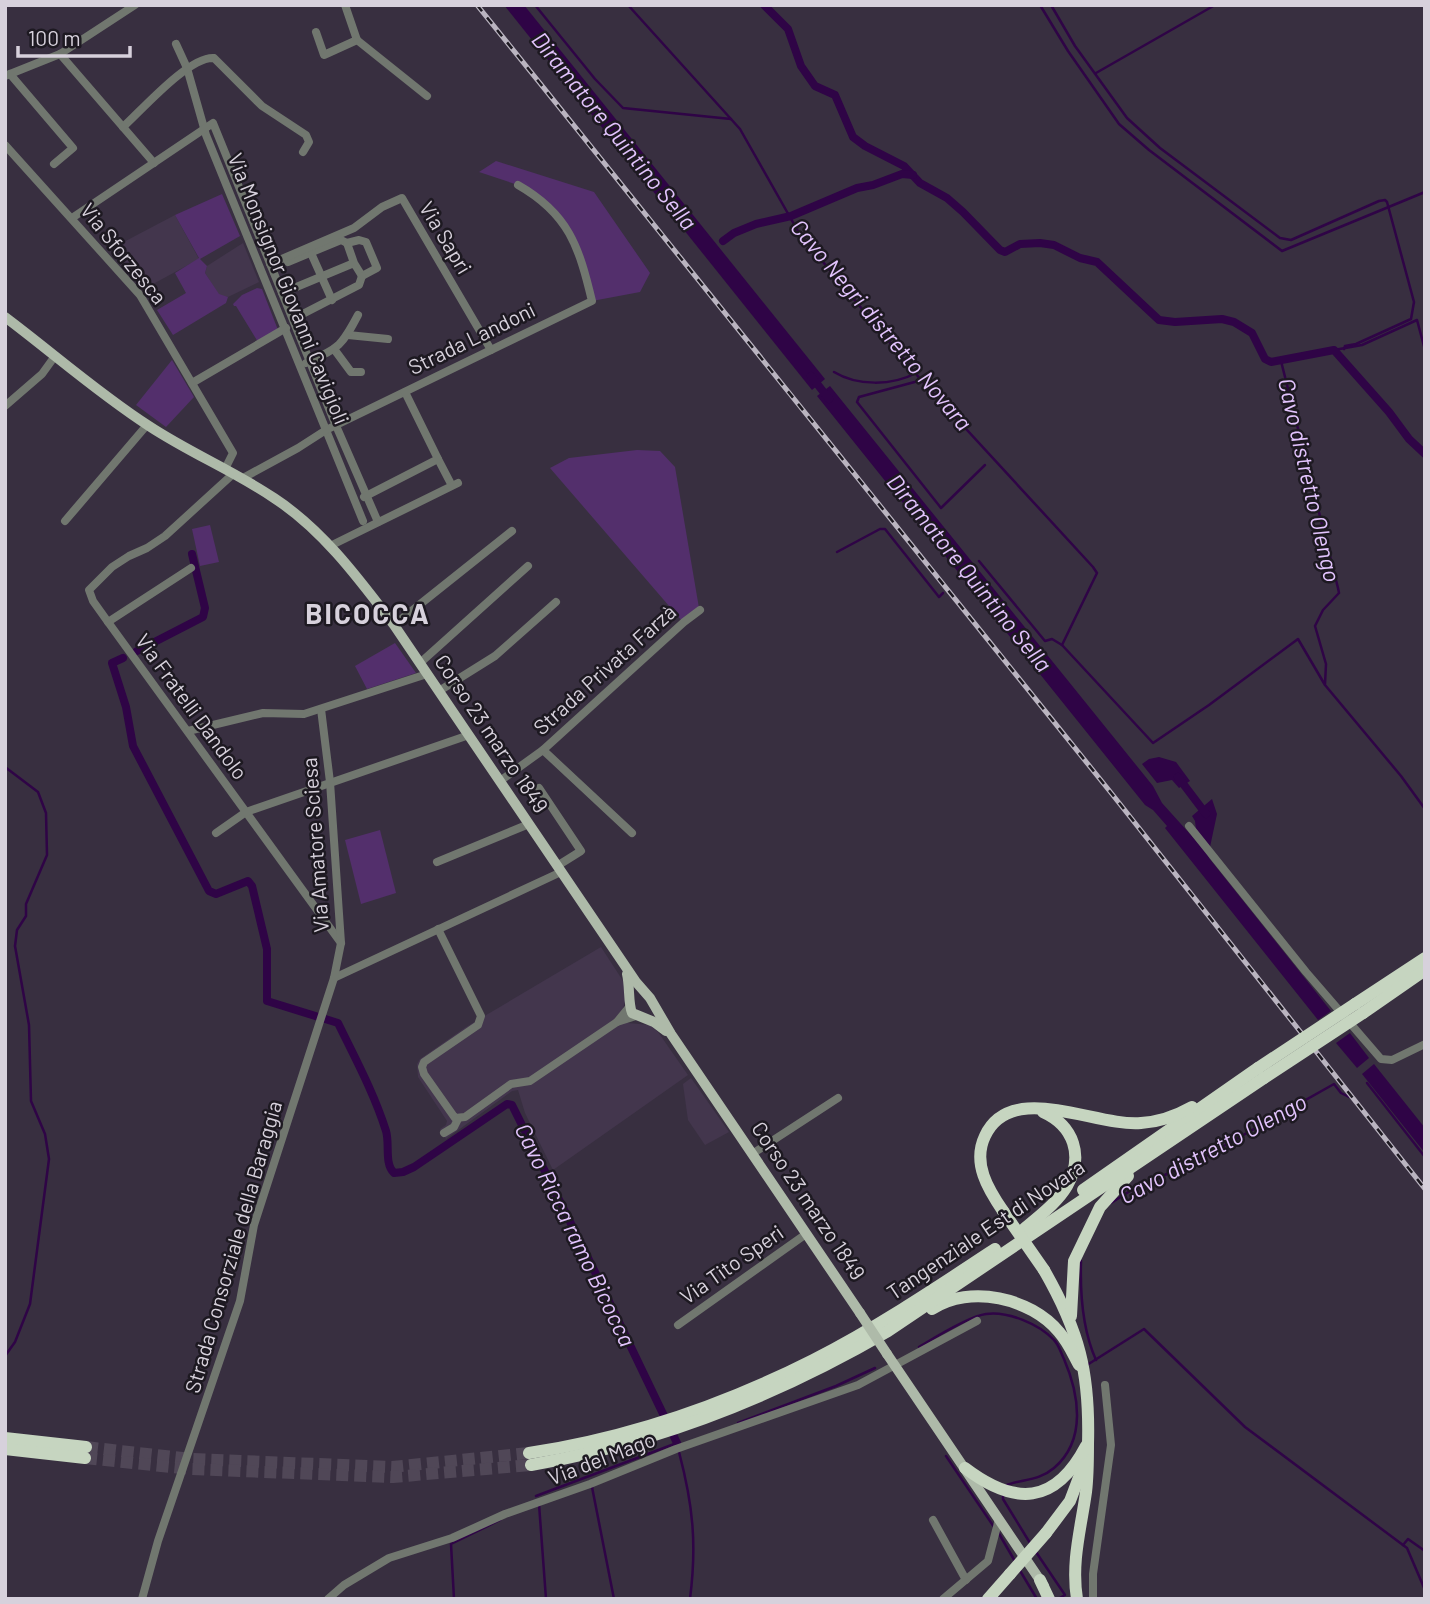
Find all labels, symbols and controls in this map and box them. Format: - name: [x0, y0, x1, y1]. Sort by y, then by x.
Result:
- scale bar: [18, 14, 130, 58]
- text: 100 m: [28, 25, 81, 50]
- water label: Diramatore Quintino Sella: [526, 26, 703, 235]
- street label: Via Monsignor Giovanni Cavigioli: [223, 149, 355, 428]
- street label: Via Sapri: [415, 196, 478, 278]
- street label: Via Sforzesca: [76, 198, 172, 309]
- water label: Cavo Negri distretto Novara: [785, 213, 978, 436]
- street label: Strada Landoni: [404, 296, 539, 379]
- water label: Cavo distretto Olengo: [1273, 375, 1347, 584]
- water label: Diramatore Quintino Sella: [881, 468, 1058, 677]
- district label: BICOCCA: [305, 596, 431, 630]
- street label: Strada Privata Farzà: [528, 598, 680, 739]
- street label: Via Fratelli Dandolo: [131, 628, 254, 784]
- street label: Corso 23 marzo 1849: [430, 649, 554, 817]
- street label: Via Amatore Sciesa: [296, 757, 333, 934]
- water label: Cavo distretto Olengo: [1114, 1087, 1311, 1209]
- street label: Strada Consorziale della Baraggia: [179, 1098, 286, 1396]
- street label: Corso 23 marzo 1849: [747, 1116, 871, 1284]
- water label: Cavo Ricca ramo Bicocca: [510, 1118, 642, 1351]
- street label: Tangenziale Est di Novara: [882, 1153, 1089, 1304]
- street label: Via Tito Speri: [675, 1219, 788, 1309]
- street label: Via del Mago: [544, 1426, 659, 1489]

